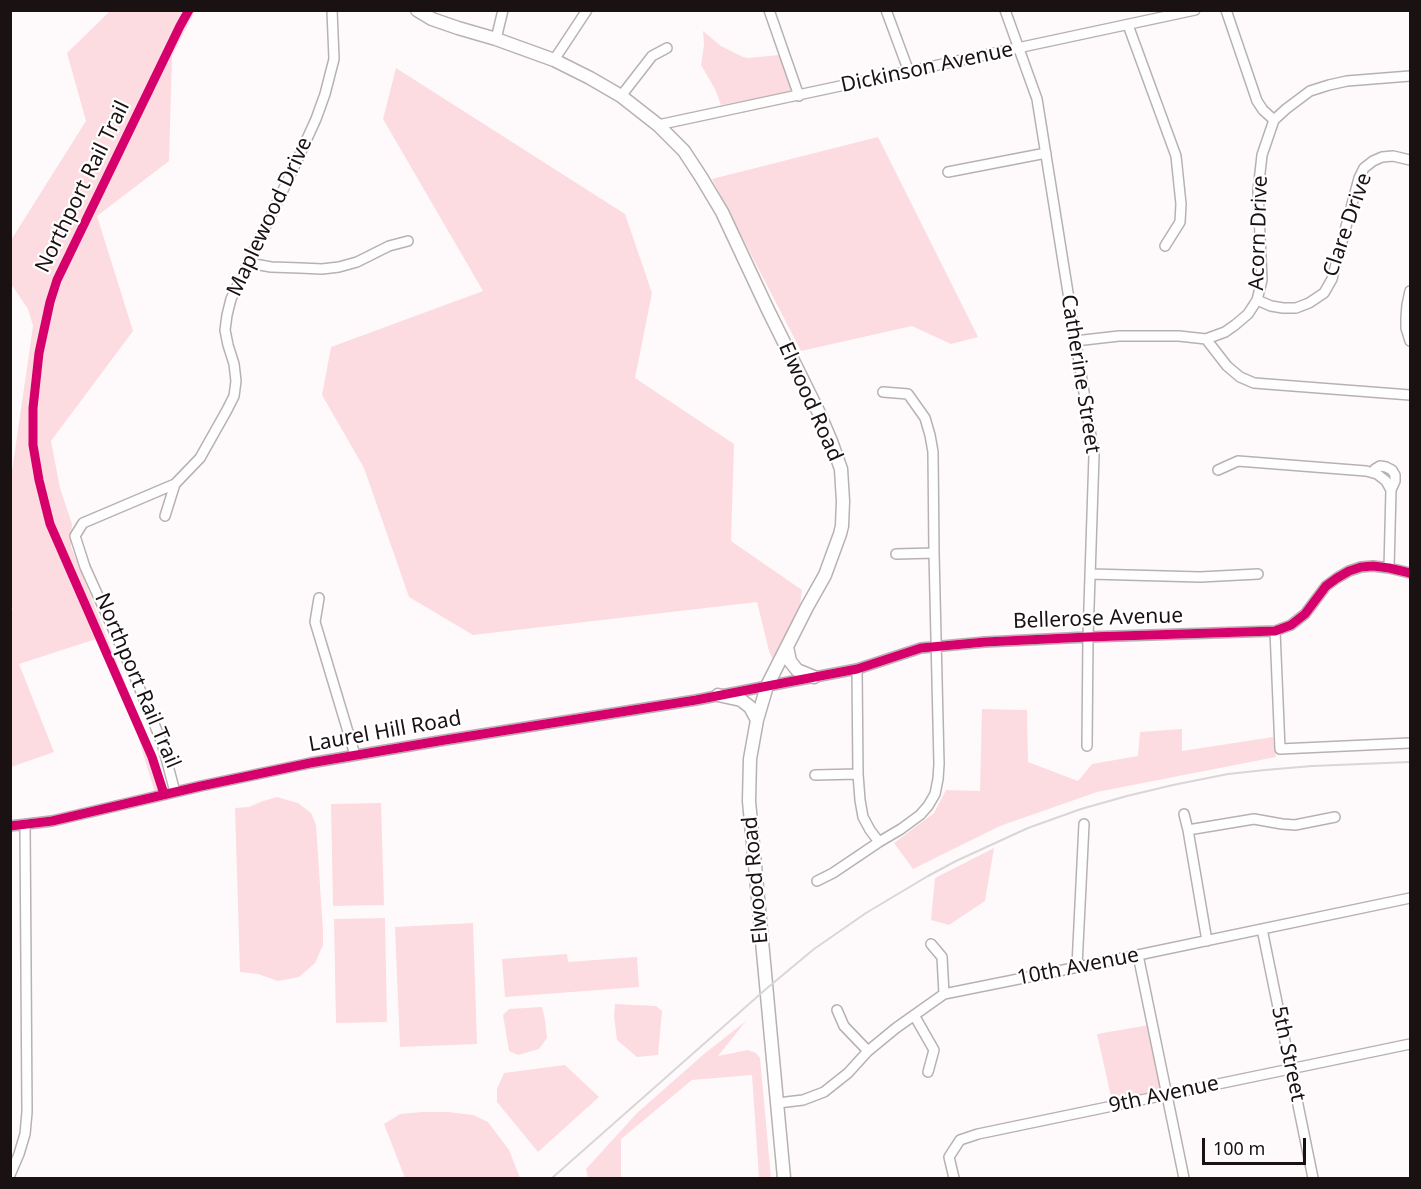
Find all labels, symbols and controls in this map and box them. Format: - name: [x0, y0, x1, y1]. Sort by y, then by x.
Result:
- street label: Dickinson Avenue: [839, 37, 1015, 99]
- street label: Northport Rail Trail: [30, 97, 136, 277]
- street label: Maplewood Drive: [222, 133, 318, 301]
- street label: Clare Drive: [1319, 170, 1377, 280]
- street label: Acorn Drive: [1244, 175, 1274, 291]
- street label: Catherine Street: [1055, 293, 1105, 455]
- street label: Elwood Road: [772, 338, 848, 466]
- street label: Northport Rail Trail: [89, 590, 185, 772]
- street label: Bellerose Avenue: [1012, 603, 1184, 635]
- street label: Laurel Hill Road: [307, 706, 463, 758]
- street label: Elwood Road: [738, 815, 774, 945]
- street label: 10th Avenue: [1015, 943, 1141, 991]
- street label: 5th Street: [1266, 1004, 1310, 1104]
- street label: 9th Avenue: [1107, 1071, 1221, 1119]
- scale bar: [1205, 1126, 1308, 1164]
- text: 100 m: [1213, 1136, 1265, 1160]

